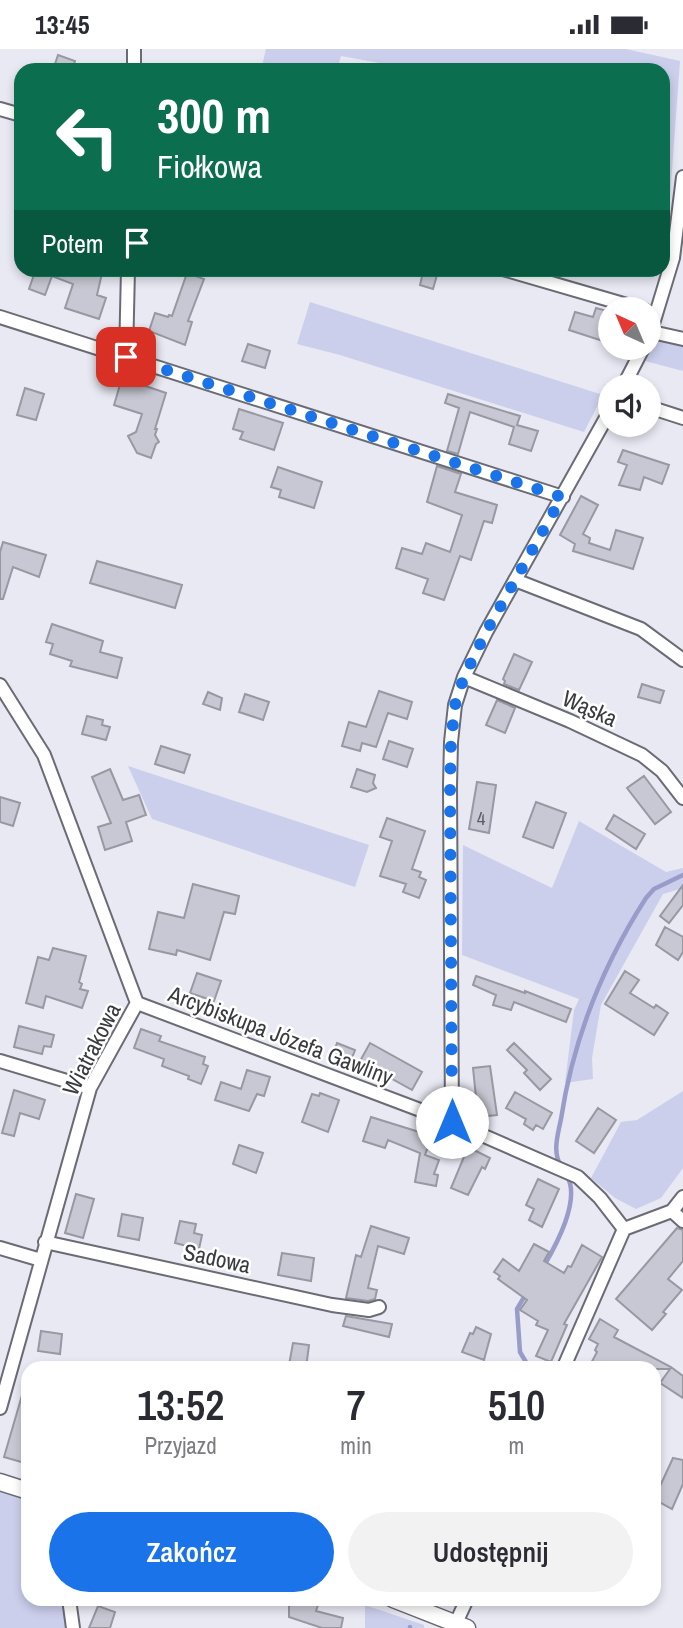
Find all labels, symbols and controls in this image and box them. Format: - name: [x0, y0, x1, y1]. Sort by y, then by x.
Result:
- text: 13:45: [35, 7, 90, 42]
- text: 300 m: [157, 82, 271, 148]
- icon: left: [42, 91, 133, 182]
- text: Fiołkowa: [157, 145, 262, 188]
- icon: arrive: [118, 224, 156, 262]
- text: Potem: [42, 226, 104, 261]
- north arrow: [598, 297, 662, 361]
- map controls: [598, 297, 661, 437]
- pin: [96, 327, 156, 387]
- icon: arrive: [107, 338, 145, 376]
- button: sound: [598, 374, 661, 437]
- street label: Wąska: [558, 682, 623, 734]
- house number: 4: [477, 805, 486, 831]
- street label: Arcybiskupa Józefa Gawliny: [163, 978, 398, 1092]
- street label: Wiatrakowa: [55, 997, 128, 1100]
- position arrow: [415, 1085, 489, 1159]
- street label: Sadowa: [180, 1236, 254, 1280]
- text: 13:52: [137, 1377, 224, 1433]
- text: 7: [346, 1377, 366, 1433]
- text: 510: [488, 1377, 545, 1433]
- text: Przyjazd: [144, 1430, 217, 1461]
- text: min: [340, 1430, 372, 1461]
- text: m: [509, 1430, 524, 1461]
- button: Zakończ: [49, 1512, 334, 1592]
- button: Udostępnij: [348, 1512, 633, 1592]

